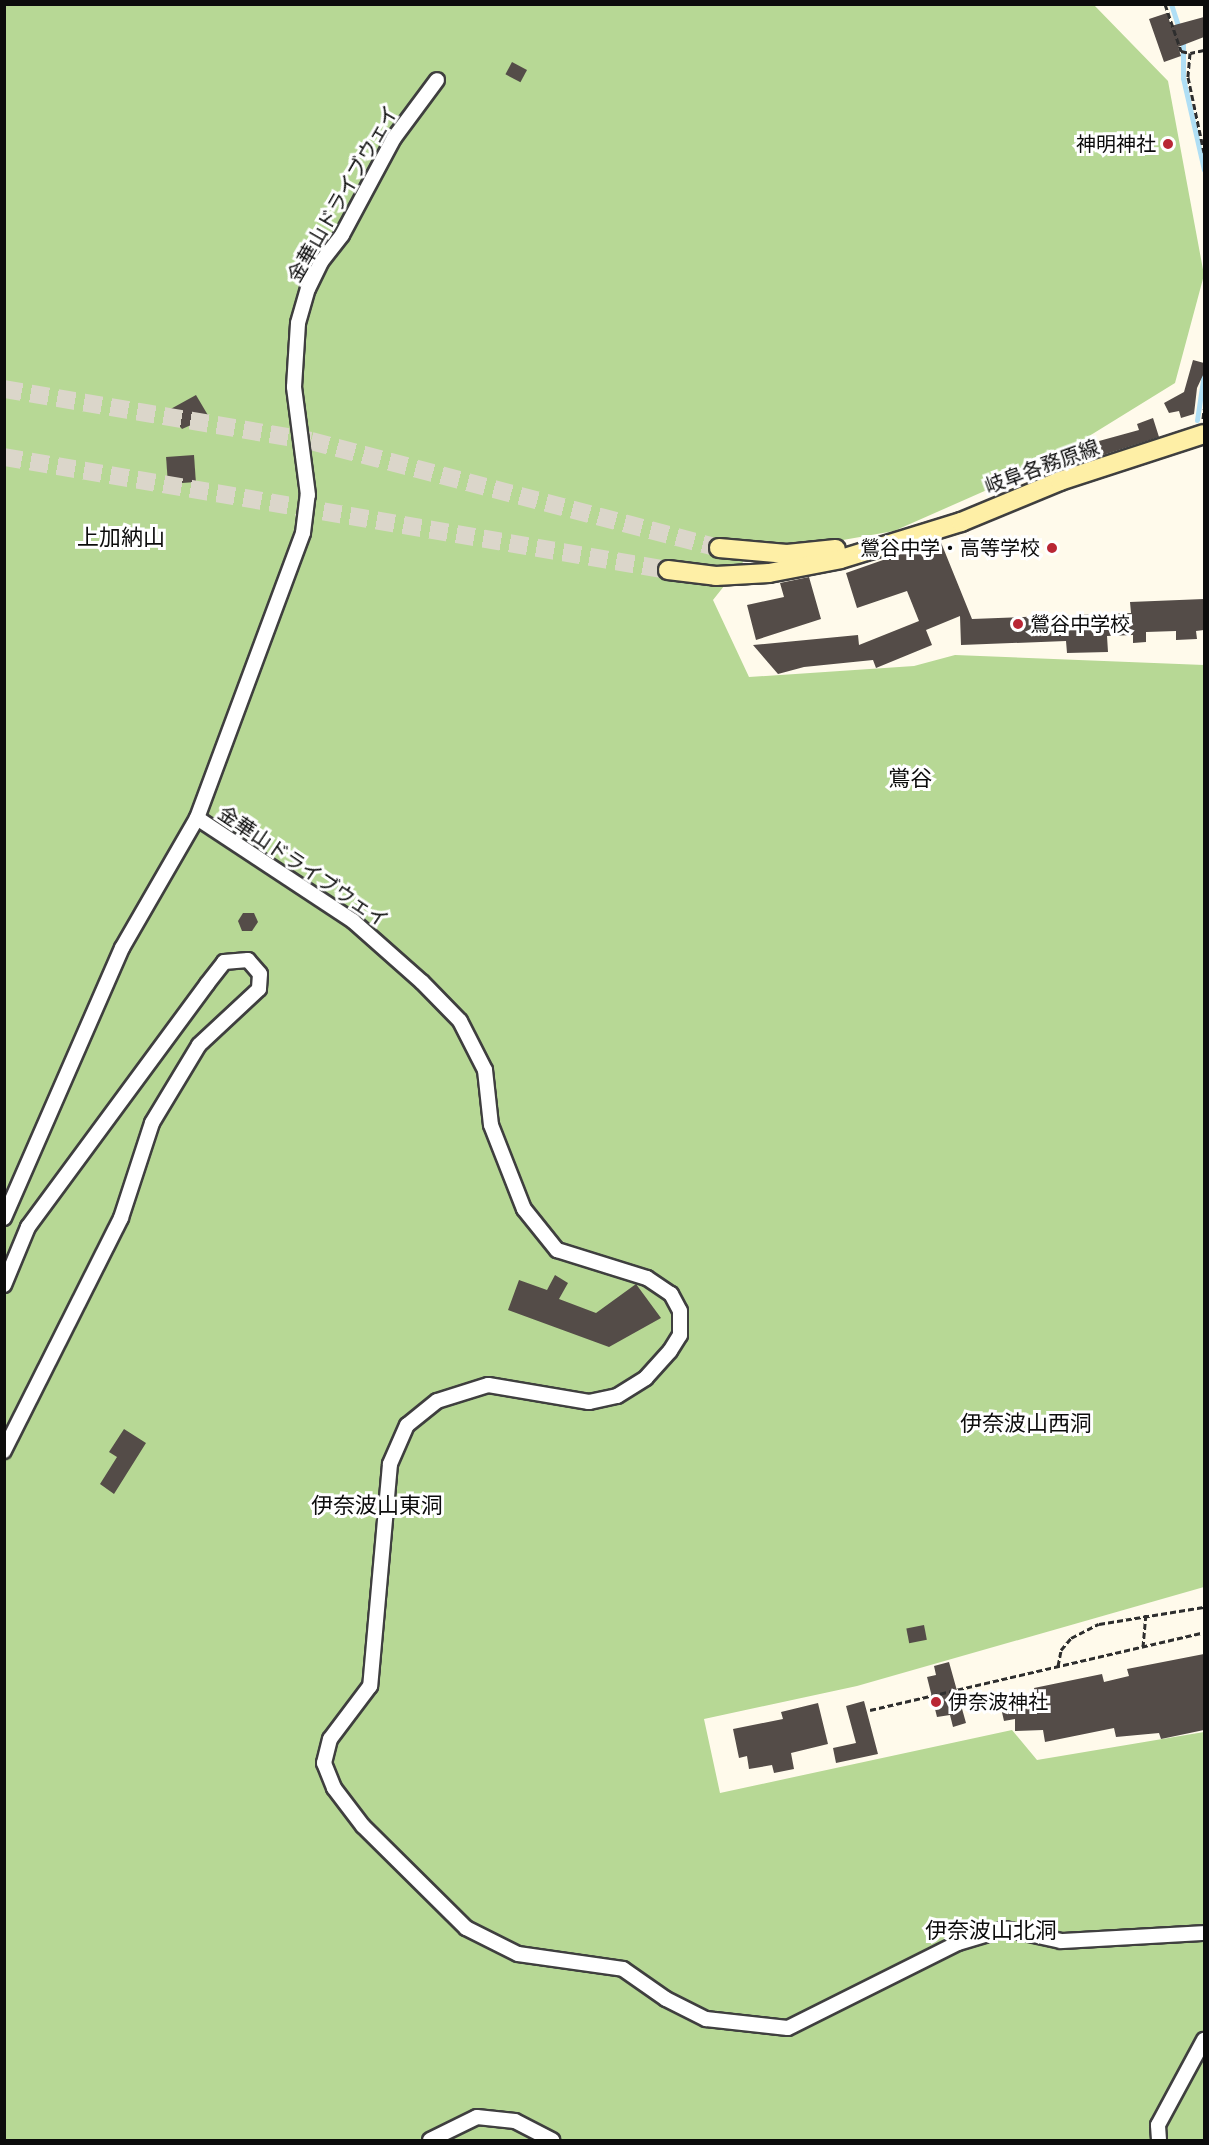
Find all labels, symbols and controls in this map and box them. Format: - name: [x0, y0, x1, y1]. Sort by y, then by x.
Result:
- street label: 金華山ドライブウェイ: [283, 101, 403, 287]
- place label: 神明神社: [1076, 132, 1156, 156]
- marker: 神明神社: [1161, 137, 1175, 151]
- street label: 岐阜各務原線: [982, 435, 1102, 499]
- district label: 上加納山: [77, 525, 165, 551]
- place label: 鶯谷中学・高等学校: [860, 536, 1040, 560]
- marker: 鶯谷中学・高等学校: [1045, 541, 1059, 555]
- place label: 鶯谷中学校: [1030, 612, 1130, 636]
- marker: 鶯谷中学校: [1011, 617, 1025, 631]
- district label: 鴬谷: [888, 766, 932, 792]
- street label: 金華山ドライブウェイ: [213, 801, 393, 933]
- district label: 伊奈波山西洞: [960, 1411, 1092, 1437]
- district label: 伊奈波山東洞: [311, 1493, 443, 1519]
- place label: 伊奈波神社: [948, 1690, 1048, 1714]
- marker: 伊奈波神社: [929, 1695, 943, 1709]
- district label: 伊奈波山北洞: [925, 1918, 1057, 1944]

